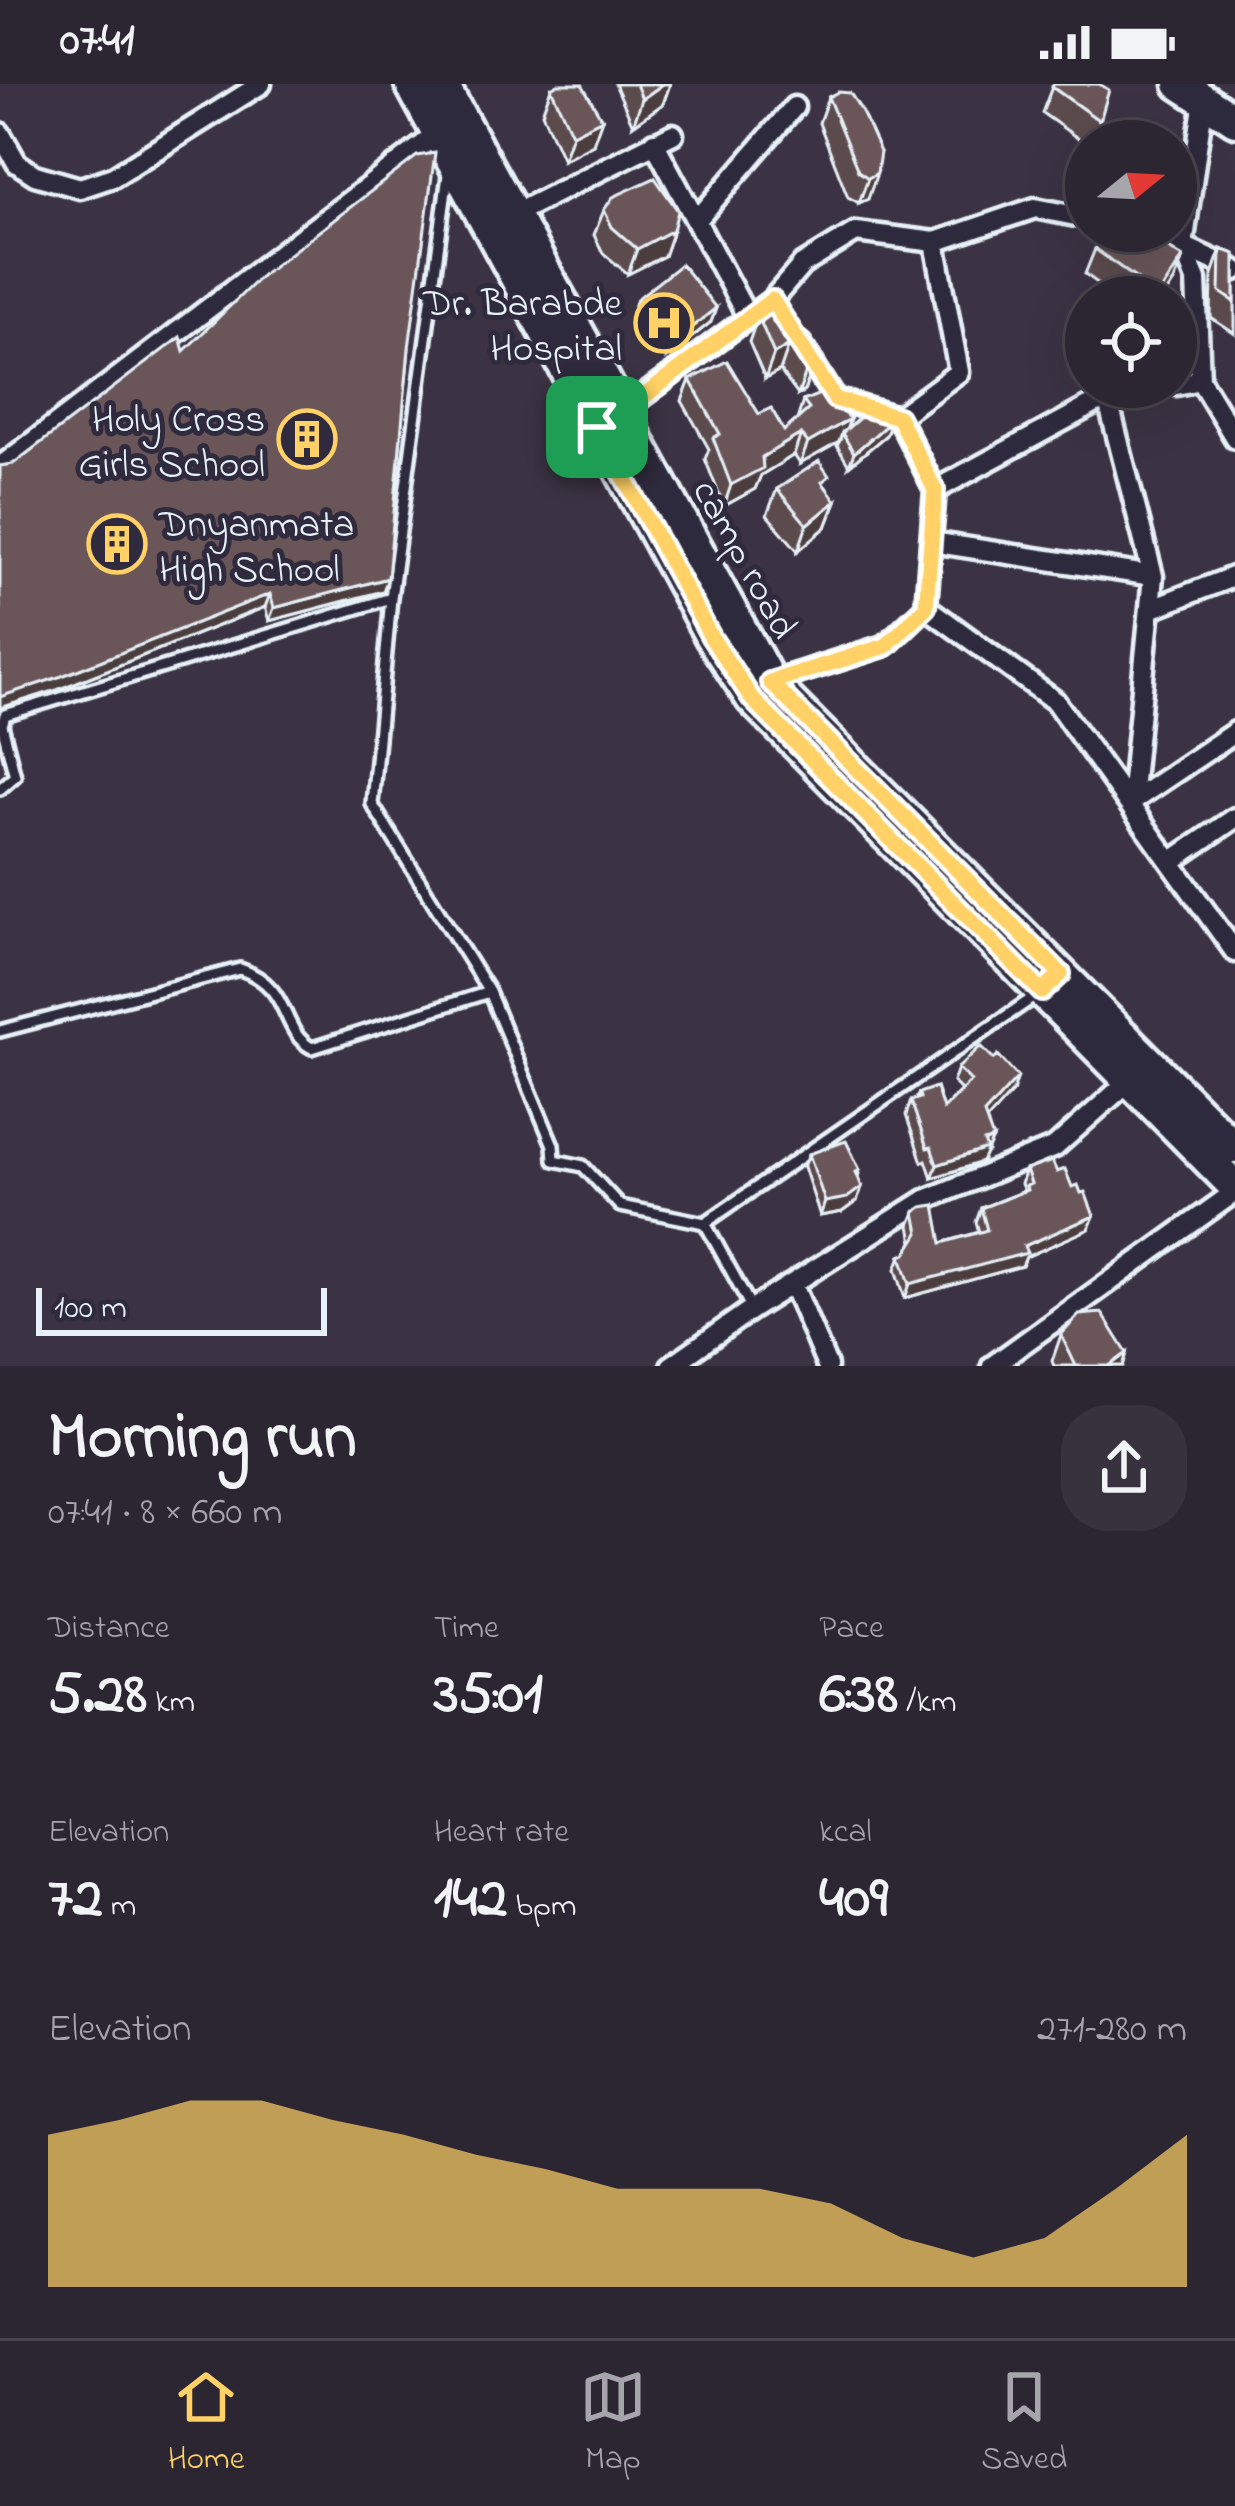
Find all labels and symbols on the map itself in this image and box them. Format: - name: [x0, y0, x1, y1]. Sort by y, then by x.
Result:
- north arrow: [1065, 120, 1197, 252]
- place label: Dr. Barabde Hospital: [422, 277, 623, 379]
- hospital icon: Dr. Barabde Hospital: [633, 292, 695, 354]
- pin: [546, 376, 648, 478]
- place label: Holy Cross Girls School: [78, 393, 265, 495]
- building icon: Holy Cross Girls School: [276, 408, 338, 470]
- street label: camp road: [676, 470, 810, 651]
- place label: Dnyanmata High School: [158, 498, 354, 600]
- building icon: Dnyanmata High School: [86, 513, 148, 575]
- scale bar: [36, 1282, 327, 1335]

